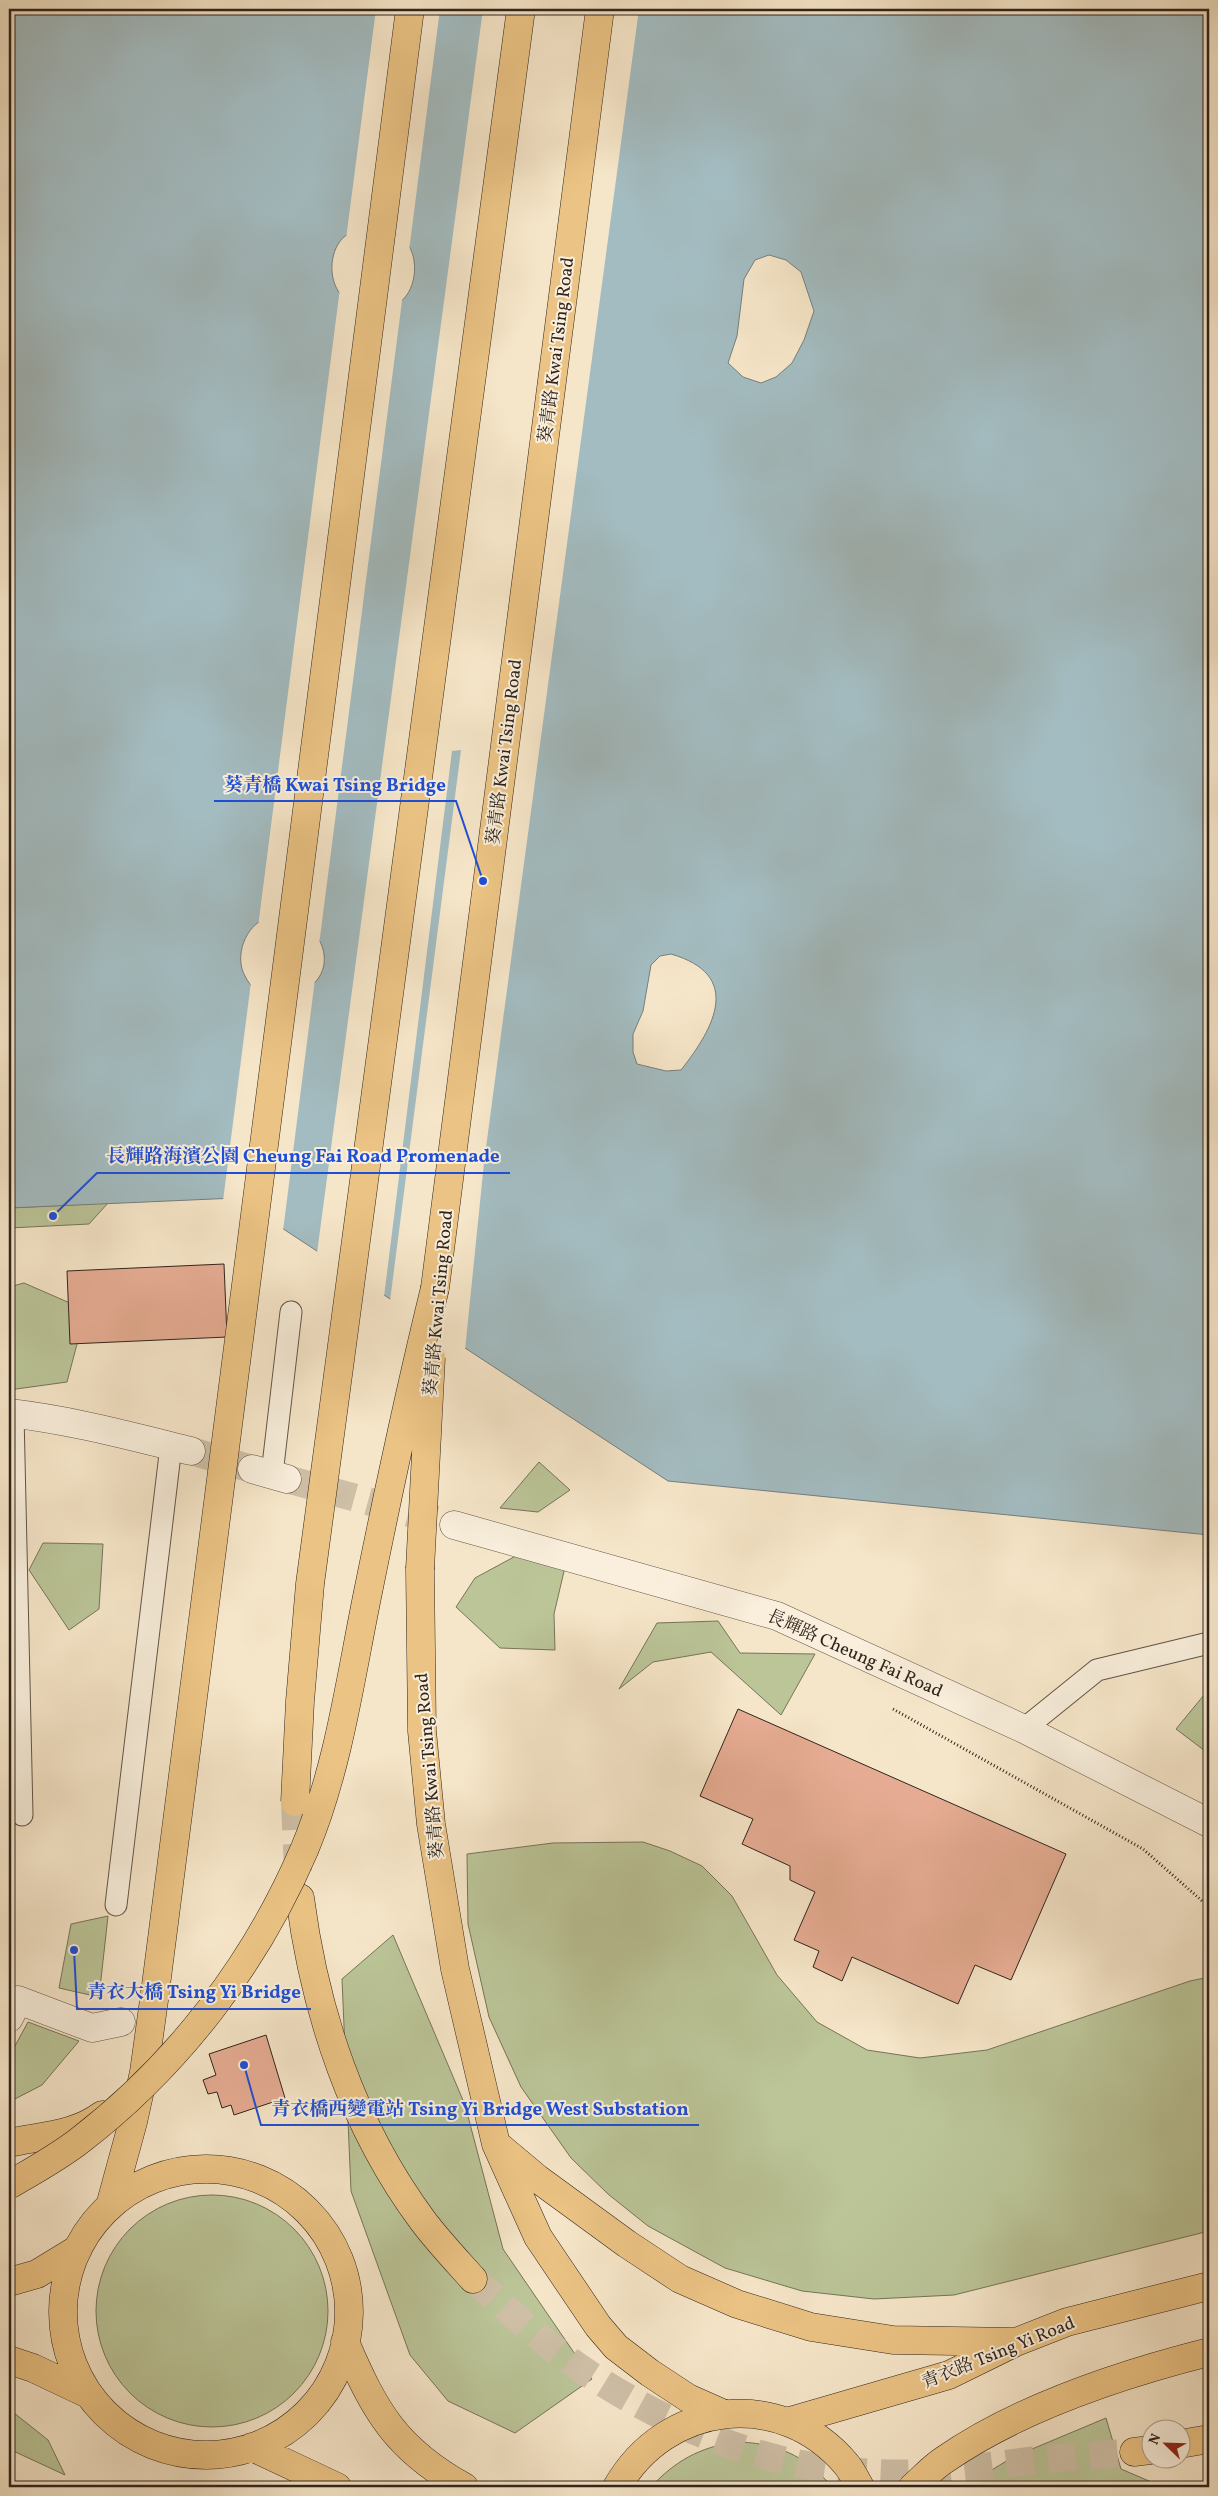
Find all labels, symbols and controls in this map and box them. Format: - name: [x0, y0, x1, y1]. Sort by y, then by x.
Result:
- street label: 葵青路 Kwai Tsing Road: [534, 256, 581, 444]
- street label: 葵青路 Kwai Tsing Road: [482, 658, 529, 846]
- callout: 葵青橋 Kwai Tsing Bridge: [214, 767, 456, 801]
- text: 葵青橋 Kwai Tsing Bridge: [224, 773, 446, 799]
- callout: 長輝路海濱公園 Cheung Fai Road Promenade: [97, 1139, 510, 1173]
- text: 長輝路海濱公園 Cheung Fai Road Promenade: [106, 1144, 500, 1170]
- street label: 葵青路 Kwai Tsing Road: [419, 1209, 460, 1397]
- street label: 長輝路 Cheung Fai Road: [762, 1604, 946, 1704]
- street label: 葵青路 Kwai Tsing Road: [410, 1672, 451, 1860]
- callout: 青衣大橋 Tsing Yi Bridge: [77, 1975, 311, 2009]
- text: 青衣大橋 Tsing Yi Bridge: [87, 1980, 301, 2006]
- callout: 青衣橋西變電站 Tsing Yi Bridge West Substation: [261, 2091, 699, 2125]
- text: 青衣橋西變電站 Tsing Yi Bridge West Substation: [271, 2097, 689, 2123]
- street label: 青衣路 Tsing Yi Road: [918, 2311, 1079, 2396]
- north arrow: [1140, 2418, 1190, 2468]
- text: N: [1145, 2431, 1166, 2448]

